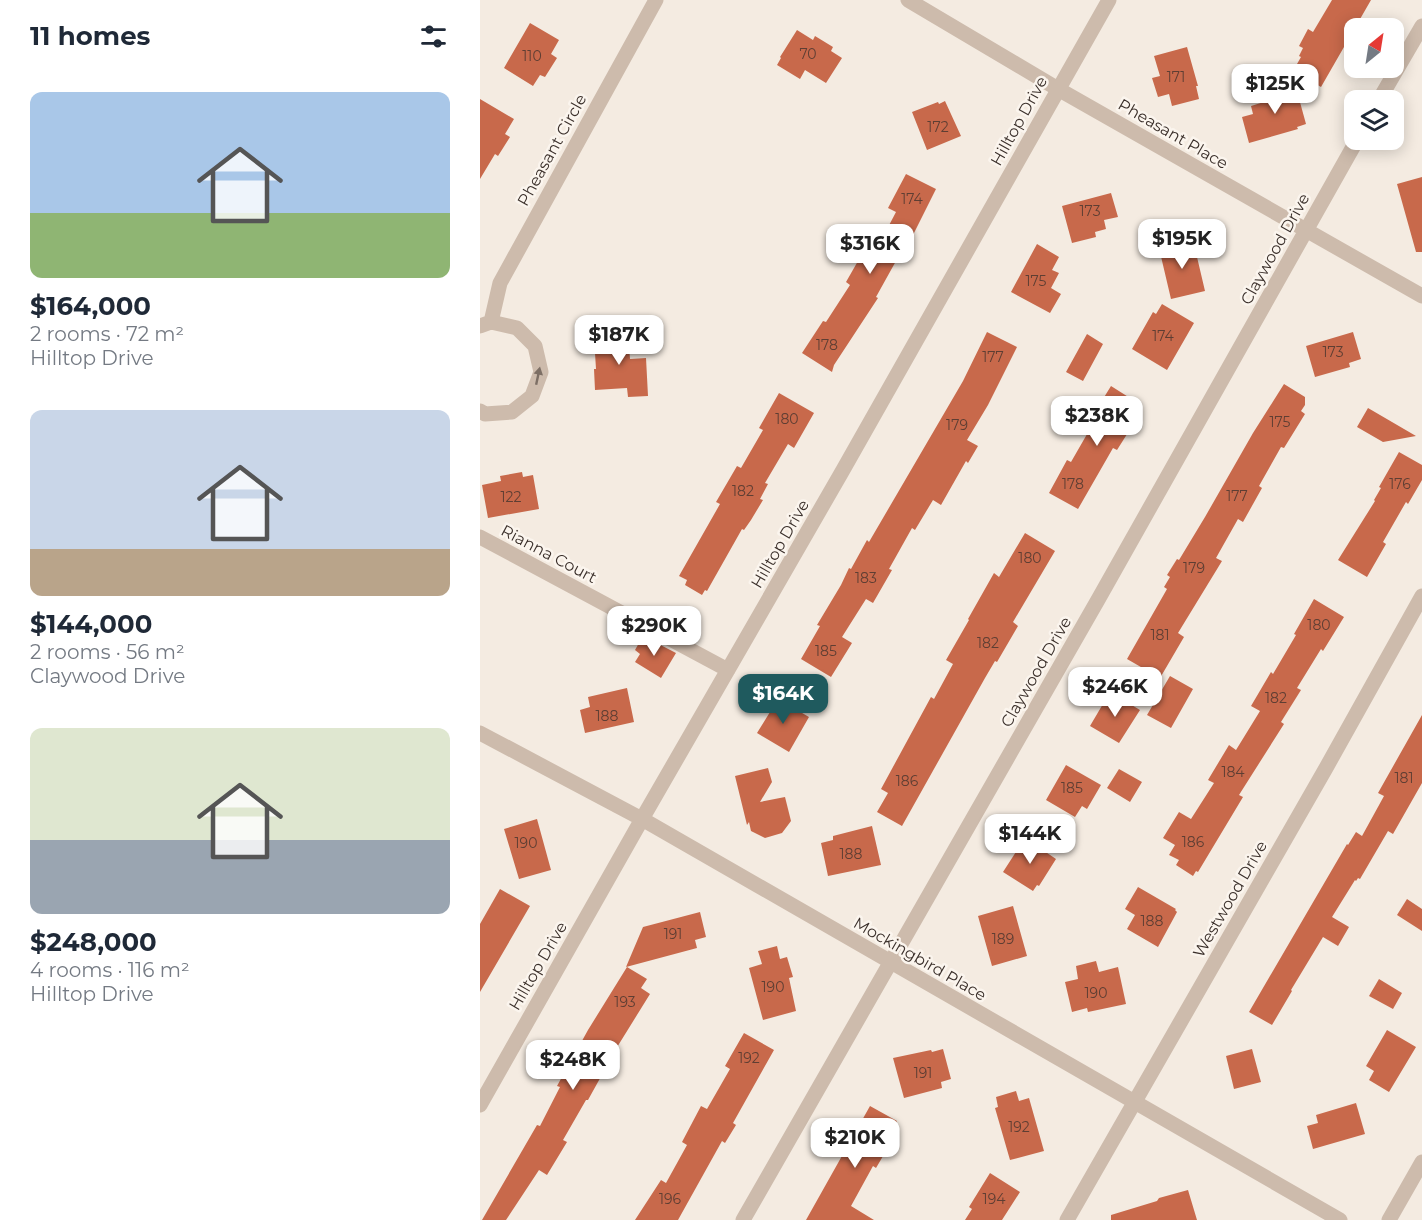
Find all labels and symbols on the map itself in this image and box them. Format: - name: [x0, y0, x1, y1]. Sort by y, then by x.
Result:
- north arrow: [1344, 18, 1404, 78]
- house number: 70: [799, 45, 817, 63]
- house number: 110: [522, 47, 542, 65]
- pin: $125K: [1233, 64, 1317, 115]
- house number: 171: [1167, 68, 1185, 86]
- street label: Hilltop Drive: [987, 73, 1051, 169]
- street label: Pheasant Circle: [513, 91, 591, 209]
- street label: Pheasant Place: [1115, 95, 1231, 173]
- house number: 172: [927, 118, 949, 136]
- house number: 174: [901, 190, 924, 208]
- street label: Claywood Drive: [1237, 190, 1313, 308]
- house number: 173: [1079, 202, 1101, 220]
- pin: $195K: [1140, 219, 1224, 270]
- pin: $316K: [828, 224, 912, 275]
- house number: 175: [1026, 272, 1047, 290]
- pin: $187K: [577, 315, 661, 366]
- house number: 174: [1152, 327, 1175, 345]
- house number: 178: [816, 336, 838, 354]
- house number: 173: [1322, 343, 1344, 361]
- house number: 177: [982, 348, 1004, 366]
- one-way arrow: [534, 366, 543, 385]
- pin: $238K: [1055, 396, 1139, 447]
- house number: 180: [775, 410, 799, 428]
- house number: 175: [1270, 413, 1291, 431]
- house number: 179: [946, 416, 968, 434]
- house number: 178: [1062, 475, 1084, 493]
- house number: 176: [1389, 475, 1411, 493]
- house number: 182: [732, 482, 754, 500]
- house number: 177: [1226, 487, 1248, 505]
- house number: 122: [501, 488, 522, 506]
- street label: Hilltop Drive: [747, 496, 813, 592]
- street label: Rianna Court: [498, 521, 600, 587]
- house number: 180: [1018, 549, 1042, 567]
- house number: 179: [1183, 559, 1205, 577]
- house number: 183: [855, 569, 877, 587]
- pin: $290K: [612, 606, 696, 657]
- street label: Claywood Drive: [997, 613, 1075, 731]
- house number: 180: [1307, 616, 1331, 634]
- house number: 181: [1150, 626, 1170, 644]
- house number: 182: [977, 634, 999, 652]
- house number: 185: [815, 642, 837, 660]
- pin: $246K: [1073, 667, 1157, 718]
- pin: $164K: [741, 674, 825, 725]
- house number: 182: [1265, 689, 1287, 707]
- house number: 188: [596, 707, 619, 725]
- house number: 184: [1221, 763, 1245, 781]
- house number: 181: [1394, 769, 1414, 787]
- house number: 186: [896, 772, 919, 790]
- house number: 185: [1061, 779, 1083, 797]
- pin: $144K: [988, 814, 1072, 865]
- house number: 186: [1182, 833, 1205, 851]
- house number: 190: [515, 834, 537, 852]
- street label: Westwood Drive: [1189, 837, 1271, 961]
- house number: 188: [840, 845, 863, 863]
- house number: 188: [1141, 912, 1164, 930]
- street label: Mockingbird Place: [850, 913, 990, 1005]
- street label: Hilltop Drive: [505, 918, 571, 1014]
- house number: 191: [664, 925, 682, 943]
- house number: 189: [992, 930, 1014, 948]
- house number: 190: [762, 978, 784, 996]
- house number: 190: [1085, 984, 1107, 1002]
- house number: 193: [614, 993, 636, 1011]
- pin: $248K: [531, 1040, 615, 1091]
- house number: 192: [738, 1049, 760, 1067]
- house number: 191: [914, 1064, 932, 1082]
- pin: $210K: [813, 1118, 897, 1169]
- house number: 192: [1008, 1118, 1030, 1136]
- house number: 196: [659, 1190, 682, 1208]
- house number: 194: [983, 1190, 1006, 1208]

